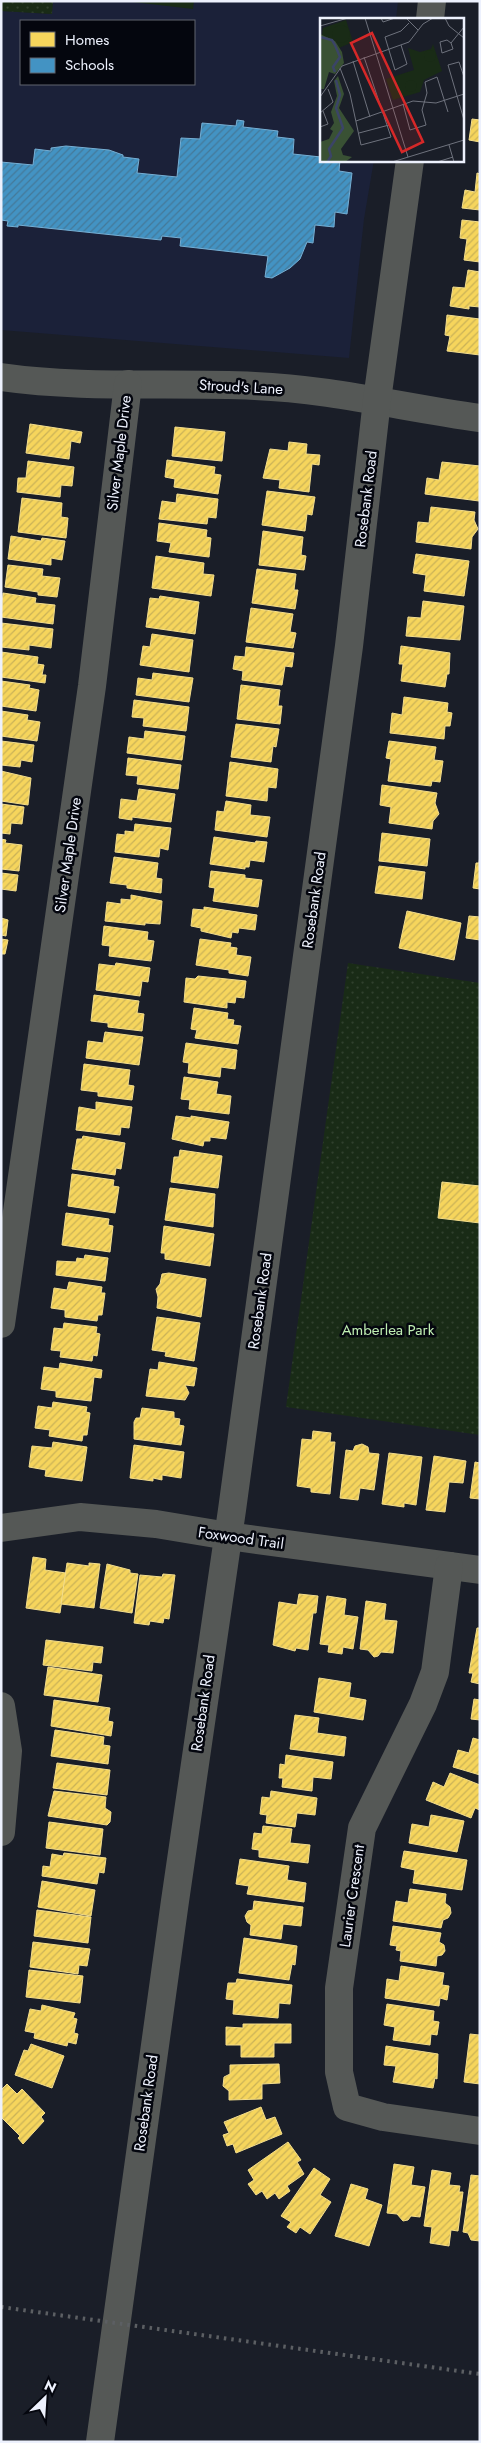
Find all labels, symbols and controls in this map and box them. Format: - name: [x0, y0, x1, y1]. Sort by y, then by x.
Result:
- inset map: [320, 18, 464, 161]
- legend: [20, 20, 195, 85]
- text: Homes: [65, 29, 109, 51]
- text: Schools: [65, 54, 114, 76]
- street label: Stroud's Lane: [198, 374, 284, 400]
- street label: Silver Maple Drive: [101, 394, 137, 512]
- street label: Rosebank Road: [349, 449, 383, 549]
- street label: Silver Maple Drive: [49, 796, 87, 914]
- street label: Rosebank Road: [296, 850, 332, 950]
- street label: Rosebank Road: [242, 1251, 278, 1351]
- park label: Amberlea Park: [342, 1319, 435, 1341]
- street label: Foxwood Trail: [197, 1521, 285, 1555]
- street label: Rosebank Road: [185, 1653, 221, 1753]
- street label: Laurier Crescent: [334, 1843, 370, 1949]
- street label: Rosebank Road: [128, 2053, 164, 2153]
- north arrow: [20, 2373, 70, 2423]
- text: N: [41, 2375, 60, 2398]

